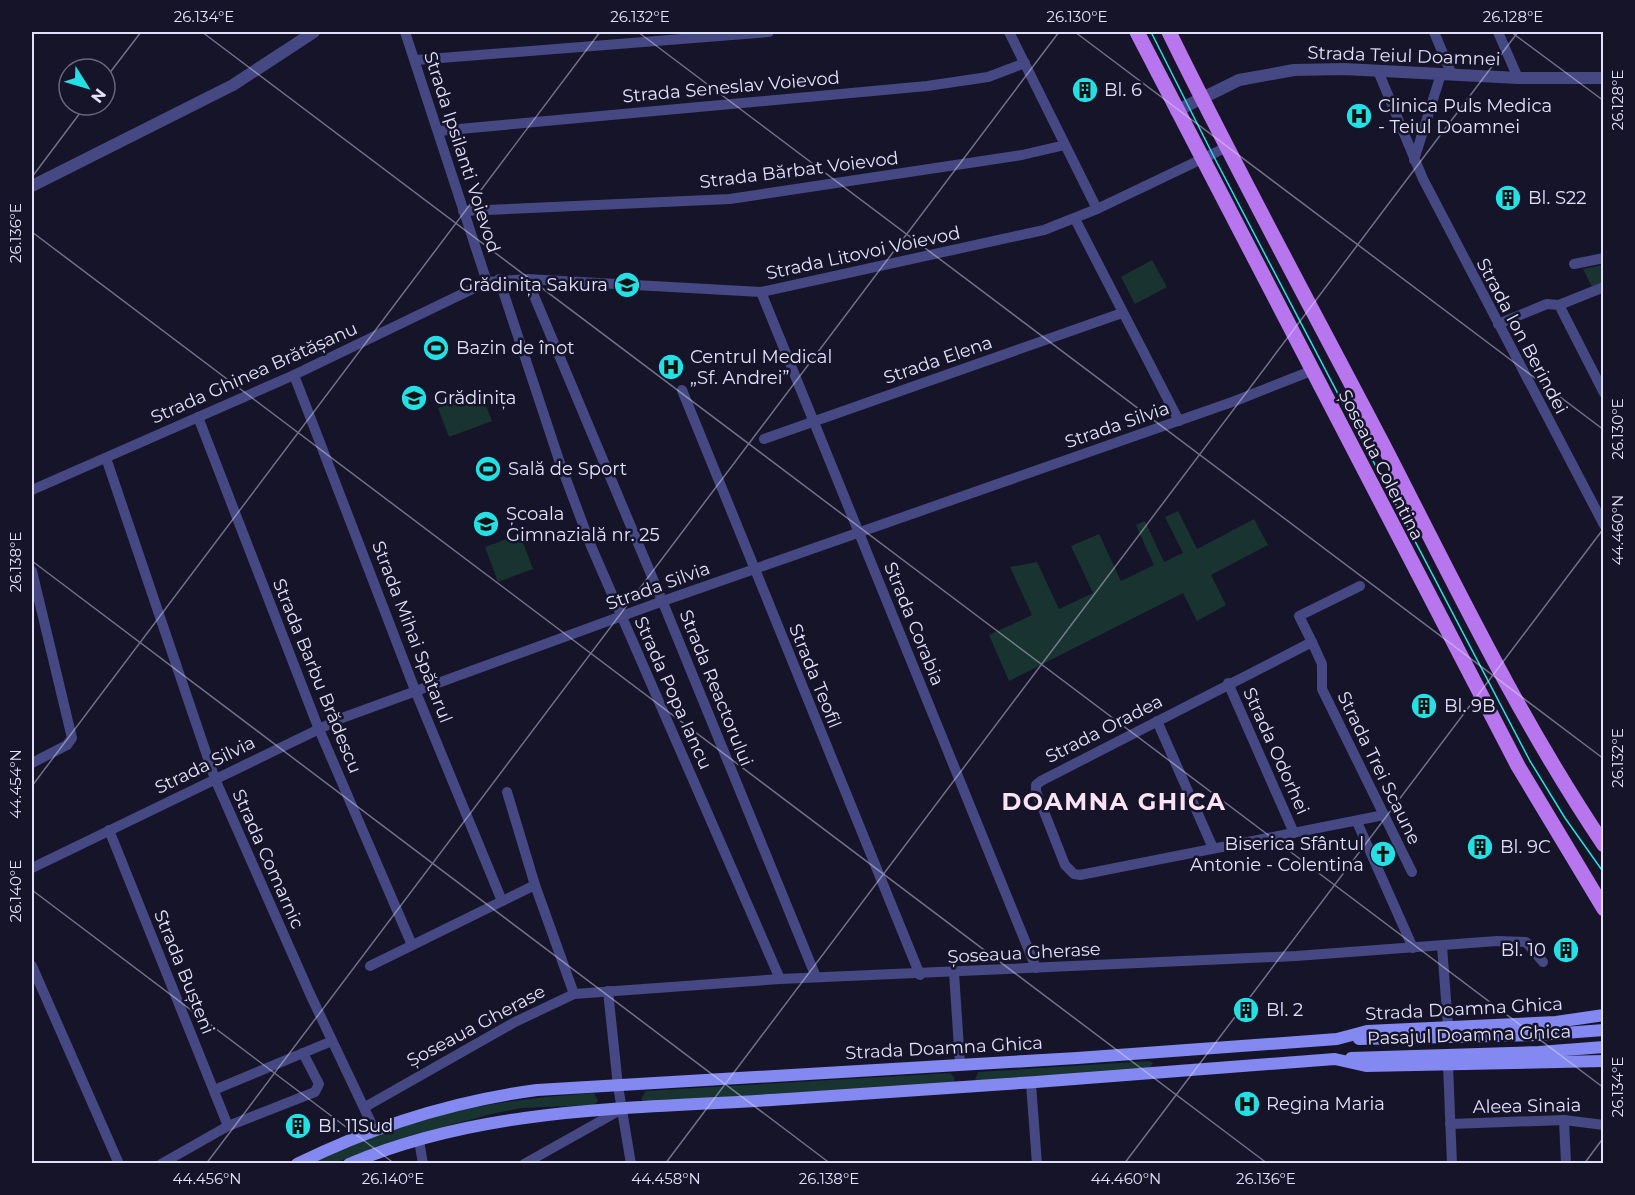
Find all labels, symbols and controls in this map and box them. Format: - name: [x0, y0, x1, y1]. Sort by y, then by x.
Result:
- text: 26.134°E: [174, 7, 234, 26]
- text: 26.132°E: [610, 7, 670, 26]
- text: 26.130°E: [1047, 7, 1107, 26]
- text: 26.128°E: [1483, 7, 1543, 26]
- street label: Strada Teiul Doamnei: [1307, 42, 1501, 70]
- street label: Strada Ipsilanti Voievod: [419, 49, 505, 255]
- north arrow: [57, 57, 117, 117]
- street label: Strada Seneslav Voievod: [621, 67, 841, 107]
- text: 26.128°E: [1608, 70, 1627, 130]
- building icon: Bl. 6: [1070, 75, 1100, 105]
- place label: Bl. 6: [1104, 79, 1142, 101]
- text: N: [87, 85, 110, 107]
- place label: Clinica Puls Medica - Teiul Doamnei: [1378, 95, 1552, 138]
- hospital icon: Clinica Puls Medica - Teiul Doamnei: [1344, 101, 1374, 131]
- street label: Strada Bărbat Voievod: [698, 147, 900, 193]
- building icon: Bl. S22: [1493, 183, 1523, 213]
- place label: Bl. S22: [1528, 187, 1586, 209]
- text: 26.136°E: [6, 203, 25, 263]
- street label: Strada Litovoi Voievod: [764, 222, 962, 284]
- street label: Strada Ion Berindei: [1472, 254, 1572, 418]
- school or university icon: Grădinița Sakura: [612, 270, 642, 300]
- place label: Grădinița Sakura: [459, 274, 608, 297]
- street label: Strada Ghinea Brătășanu: [147, 317, 361, 430]
- street label: Strada Elena: [881, 331, 995, 389]
- sports icon: Bazin de înot: [421, 333, 451, 363]
- place label: Bazin de înot: [456, 337, 575, 359]
- place label: Centrul Medical „Sf. Andrei”: [690, 346, 832, 389]
- hospital icon: Centrul Medical „Sf. Andrei”: [656, 352, 686, 382]
- school or university icon: Grădinița: [399, 383, 429, 413]
- street label: Șoseaua Colentina: [1333, 386, 1429, 545]
- place label: Grădinița: [434, 387, 517, 410]
- street label: Strada Silvia: [1062, 397, 1172, 453]
- text: 26.130°E: [1608, 399, 1627, 459]
- sports icon: Sală de Sport: [473, 454, 503, 484]
- place label: Sală de Sport: [508, 458, 627, 480]
- text: 44.460°N: [1608, 495, 1627, 565]
- place label: Școala Gimnazială nr. 25: [506, 503, 660, 546]
- school or university icon: Școala Gimnazială nr. 25: [471, 509, 501, 539]
- text: 26.138°E: [6, 532, 25, 592]
- street label: Strada Mihai Spătarul: [367, 538, 457, 726]
- street label: Strada Silvia: [603, 557, 713, 615]
- street label: Strada Corabia: [879, 559, 949, 689]
- street label: Strada Barbu Brădescu: [268, 575, 366, 777]
- street label: Strada Reactorului: [675, 607, 757, 769]
- street label: Strada Popa Iancu: [629, 613, 717, 773]
- street label: Strada Teofil: [784, 621, 846, 731]
- street label: Strada Odorhei: [1238, 684, 1314, 818]
- street label: Strada Trei Scaune: [1332, 688, 1426, 848]
- street label: Strada Oradea: [1042, 690, 1166, 768]
- building icon: Bl. 9B: [1409, 691, 1439, 721]
- place label: Bl. 9B: [1444, 695, 1495, 717]
- text: 26.132°E: [1608, 728, 1627, 788]
- street label: Strada Silvia: [151, 731, 259, 799]
- text: 44.454°N: [6, 749, 25, 819]
- street label: Strada Comarnic: [227, 786, 309, 932]
- district label: DOAMNA GHICA: [1002, 787, 1226, 816]
- building icon: Bl. 9C: [1465, 832, 1495, 862]
- place label: Biserica Sfântul Antonie - Colentina: [1190, 833, 1364, 876]
- place label: Bl. 9C: [1500, 836, 1551, 858]
- church icon: Biserica Sfântul Antonie - Colentina: [1368, 839, 1398, 869]
- text: 26.140°E: [6, 860, 25, 922]
- street label: Strada Bușteni: [148, 907, 219, 1038]
- building icon: Bl. 10: [1551, 935, 1581, 965]
- street label: Șoseaua Gherase: [947, 938, 1101, 969]
- place label: Bl. 10: [1501, 939, 1546, 961]
- street label: Șoseaua Gherase: [403, 980, 550, 1073]
- street label: Strada Doamna Ghica: [1365, 993, 1563, 1025]
- building icon: Bl. 2: [1231, 995, 1261, 1025]
- place label: Bl. 2: [1266, 999, 1303, 1021]
- street label: Pasajul Doamna Ghica: [1367, 1020, 1571, 1050]
- street label: Strada Doamna Ghica: [845, 1032, 1043, 1064]
- text: 26.134°E: [1608, 1057, 1627, 1117]
- hospital icon: Regina Maria: [1232, 1089, 1262, 1119]
- place label: Regina Maria: [1266, 1093, 1385, 1115]
- street label: Aleea Sinaia: [1472, 1094, 1582, 1118]
- building icon: Bl. 11Sud: [283, 1111, 313, 1141]
- place label: Bl. 11Sud: [318, 1115, 393, 1137]
- text: 44.456°N: [173, 1169, 241, 1188]
- text: 26.140°E: [362, 1169, 424, 1188]
- text: 44.458°N: [631, 1169, 701, 1188]
- text: 26.138°E: [799, 1169, 859, 1188]
- text: 44.460°N: [1091, 1169, 1161, 1188]
- text: 26.136°E: [1236, 1169, 1296, 1188]

